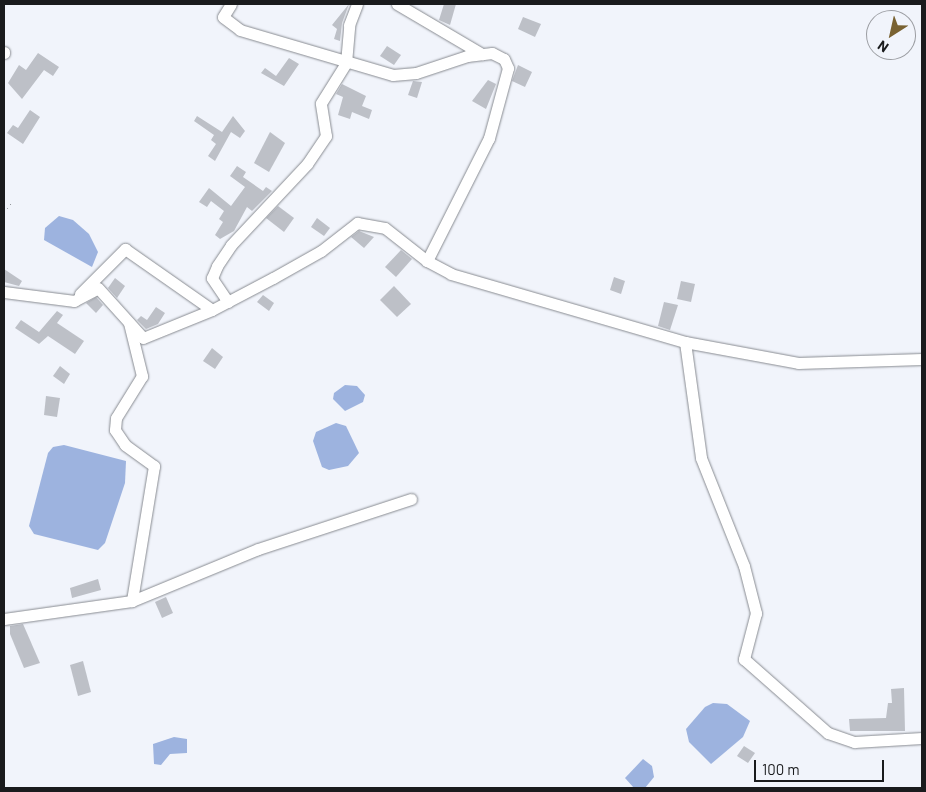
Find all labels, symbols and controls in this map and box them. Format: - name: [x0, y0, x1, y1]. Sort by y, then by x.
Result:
- north arrow: [866, 10, 916, 60]
- text: N: [874, 37, 891, 57]
- scale bar: [756, 750, 886, 782]
- text: 100 m: [762, 760, 800, 778]

